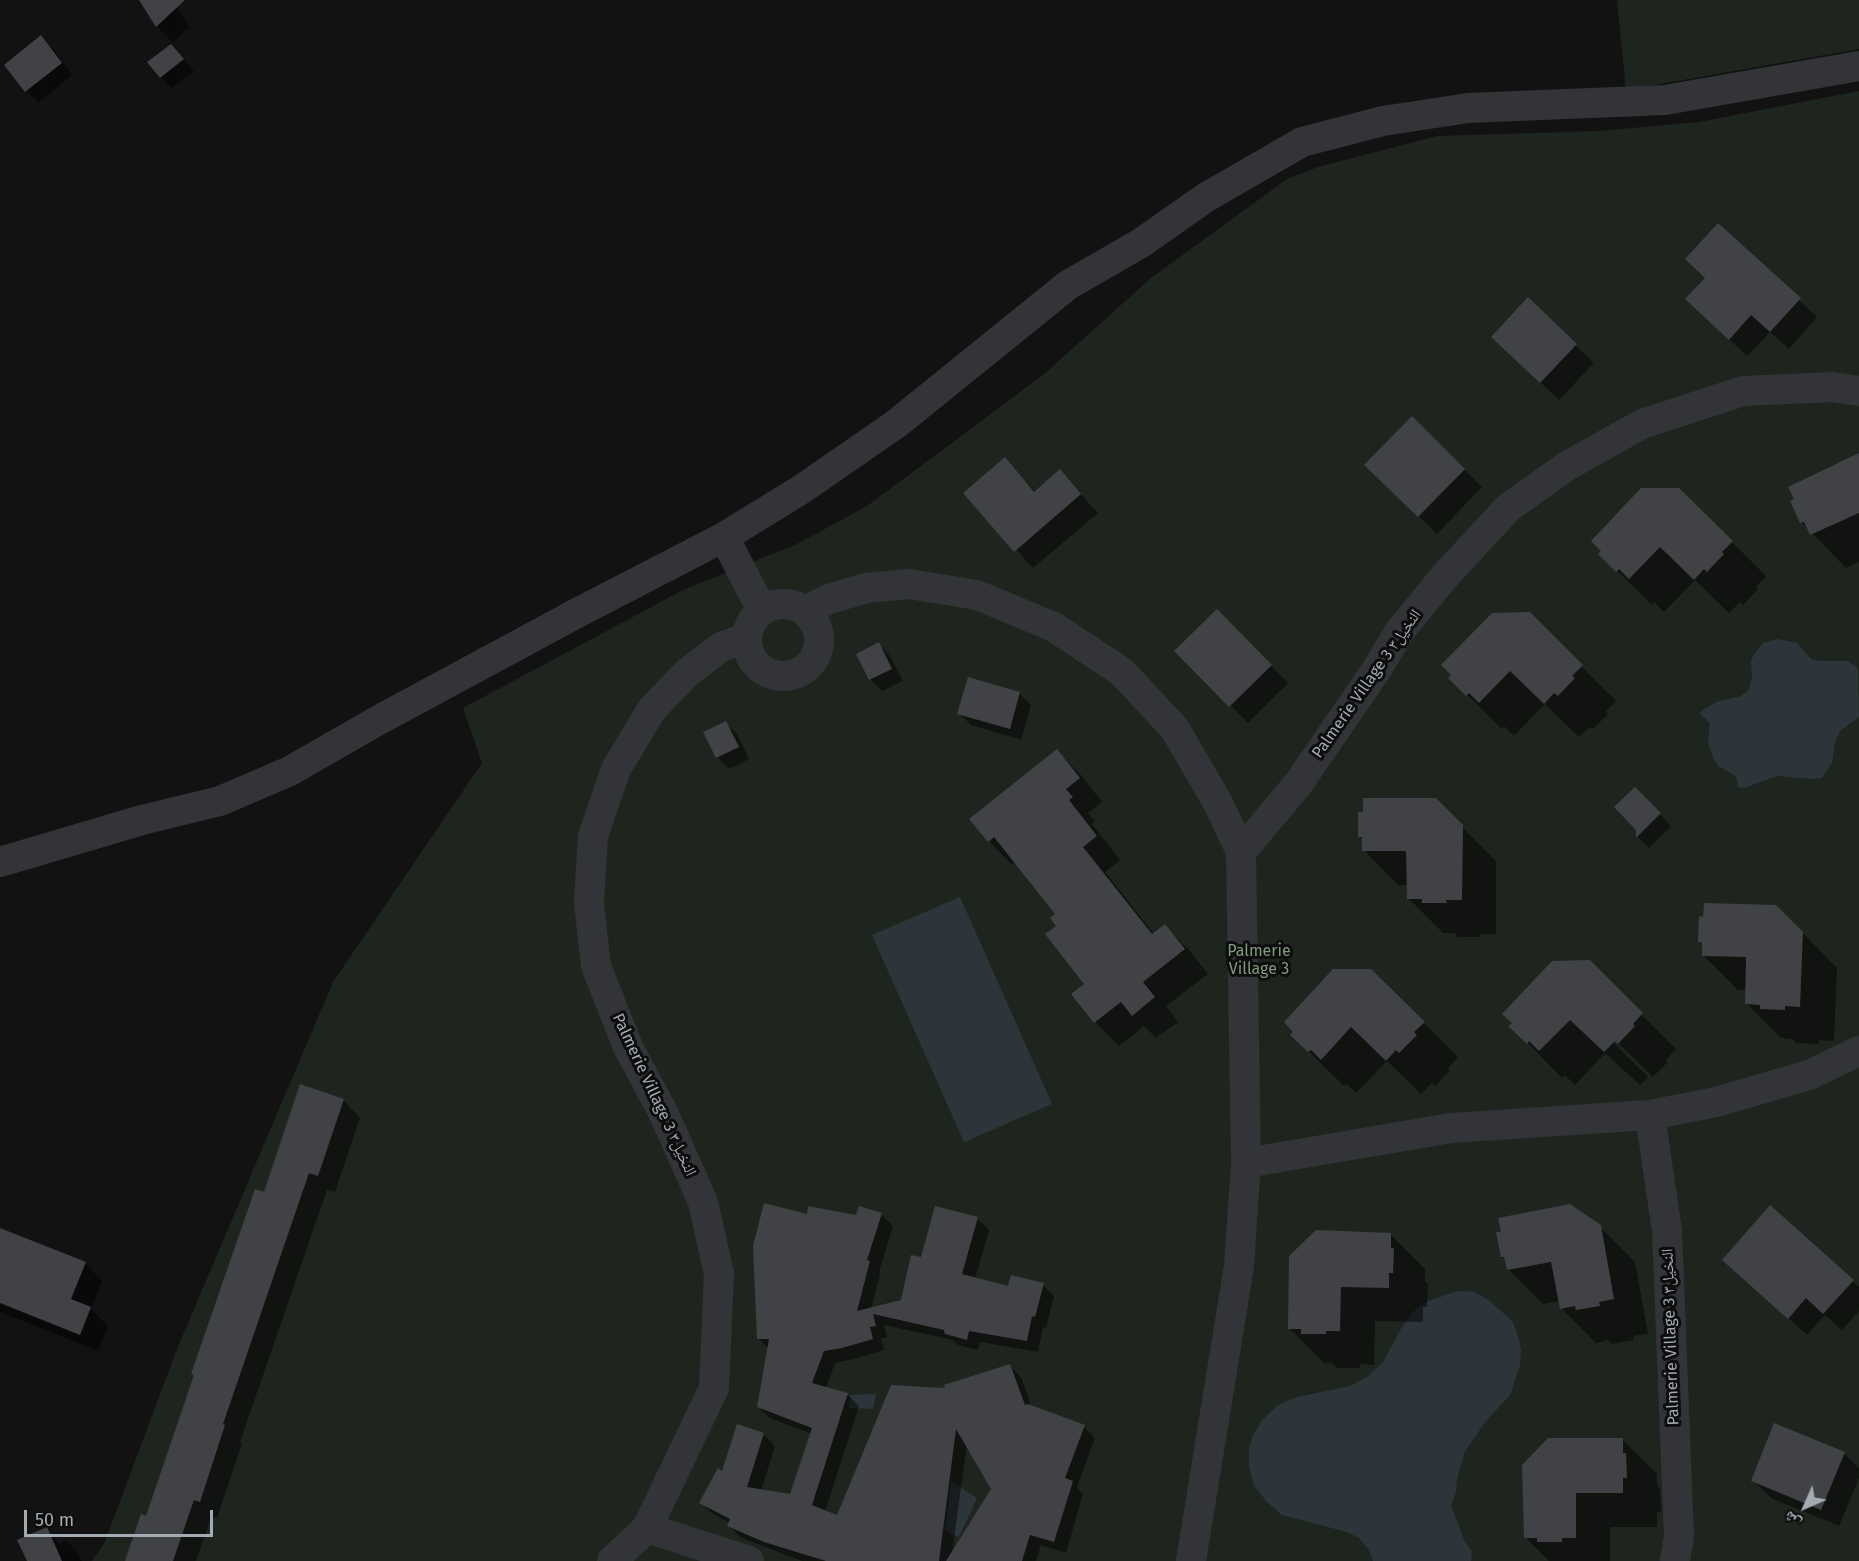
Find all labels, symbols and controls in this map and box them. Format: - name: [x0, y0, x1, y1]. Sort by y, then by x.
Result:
- street label: Palmerie Village 3 النخيل٣: [1308, 606, 1426, 762]
- park label: Palmerie Village 3: [1227, 942, 1291, 980]
- street label: Palmerie Village 3 النخيل٣: [608, 1011, 700, 1179]
- street label: Palmerie Village 3 النخيل٣: [1658, 1248, 1684, 1426]
- north arrow: [1775, 1477, 1835, 1537]
- scale bar: [27, 1498, 216, 1536]
- text: ش: [1779, 1507, 1805, 1533]
- text: 50 m: [35, 1509, 74, 1531]

